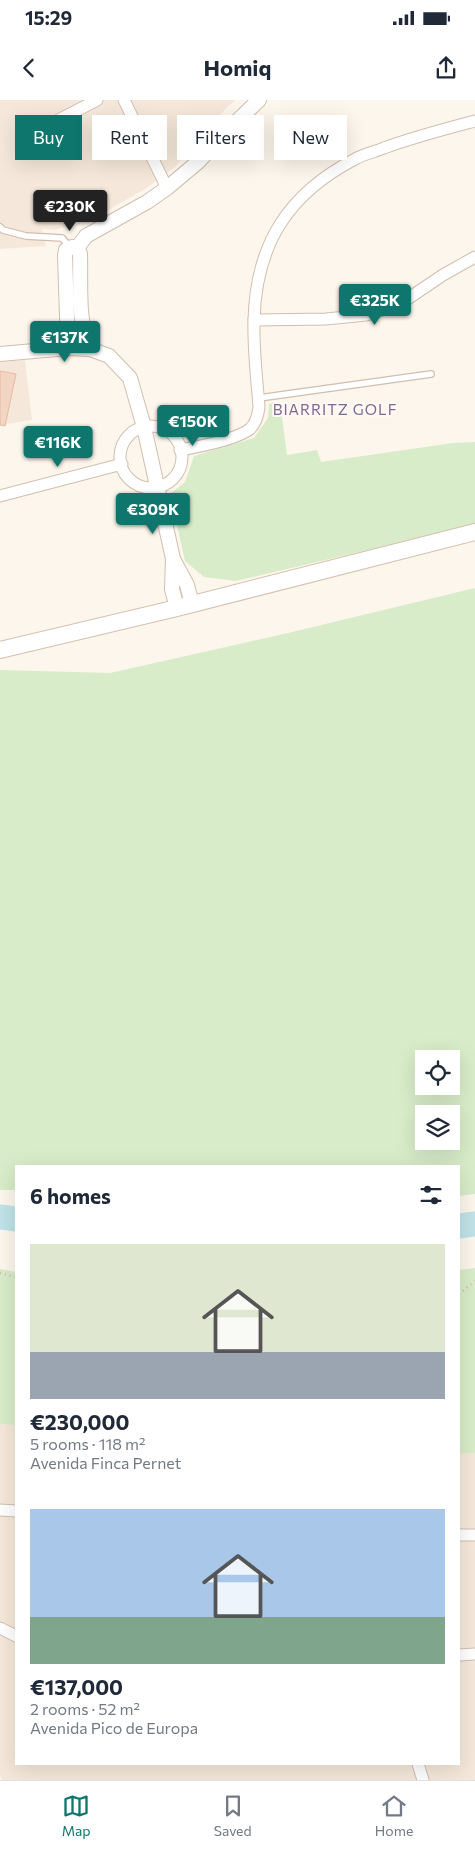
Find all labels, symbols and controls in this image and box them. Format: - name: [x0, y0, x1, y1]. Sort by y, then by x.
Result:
- text: 15:29: [25, 6, 72, 29]
- icon: back: [15, 54, 43, 82]
- text: Homiq: [204, 54, 271, 81]
- icon: share: [432, 54, 460, 82]
- chip: Buy: [15, 115, 82, 160]
- chip: Rent: [92, 115, 167, 160]
- chip: Filters: [177, 115, 264, 160]
- chip: New: [274, 115, 347, 160]
- pin: €230K: [35, 190, 105, 232]
- text: €230K: [44, 196, 96, 215]
- pin: €325K: [340, 284, 410, 326]
- text: €325K: [350, 290, 400, 309]
- pin: €137K: [30, 320, 100, 363]
- text: €137K: [41, 327, 89, 346]
- district label: BIARRITZ GOLF: [273, 400, 397, 418]
- pin: €150K: [158, 404, 228, 447]
- text: €150K: [168, 411, 218, 430]
- pin: €116K: [23, 426, 93, 468]
- text: €116K: [35, 432, 81, 451]
- pin: €309K: [118, 492, 188, 535]
- text: €309K: [127, 499, 179, 518]
- map controls: [415, 1050, 460, 1150]
- button: locate: [415, 1050, 460, 1095]
- button: layers: [415, 1105, 460, 1150]
- icon: filters: [417, 1181, 445, 1209]
- text: 6 homes: [30, 1183, 111, 1208]
- icon: home: [193, 1276, 283, 1366]
- text: €230,000: [30, 1409, 129, 1434]
- text: 5 rooms · 118 m²: [30, 1434, 145, 1453]
- text: Avenida Finca Pernet: [30, 1453, 181, 1472]
- icon: home: [193, 1541, 283, 1631]
- text: €137,000: [30, 1674, 123, 1699]
- text: 2 rooms · 52 m²: [30, 1699, 140, 1718]
- text: Avenida Pico de Europa: [30, 1718, 198, 1737]
- tab: Map: [62, 1792, 91, 1839]
- tab: Saved: [214, 1792, 252, 1839]
- tab: Home: [375, 1792, 413, 1839]

